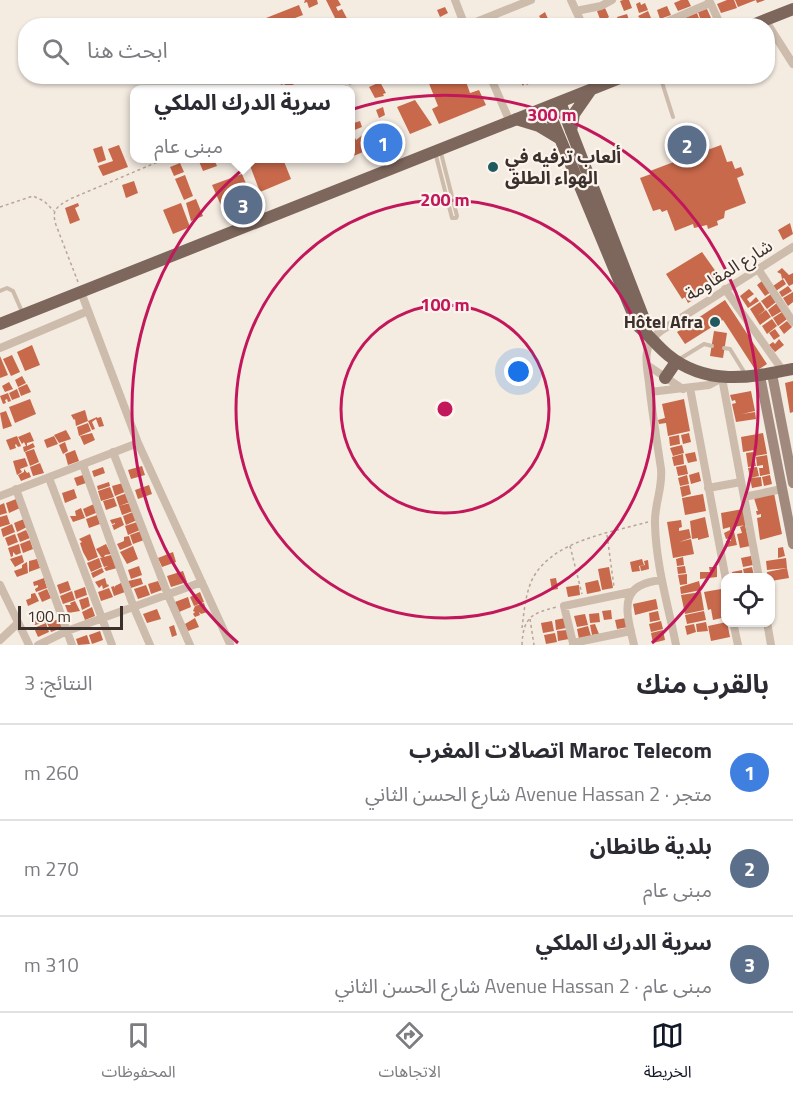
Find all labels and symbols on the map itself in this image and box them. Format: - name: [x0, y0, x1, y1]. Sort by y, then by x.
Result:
- text: 300 m: [527, 101, 577, 128]
- pin: 1: [364, 120, 403, 166]
- pin: 2: [668, 122, 706, 168]
- place label: ألعاب ترفيه في الهواء الطلق: [505, 143, 621, 191]
- marker: ألعاب ترفيه في الهواء الطلق: [486, 160, 500, 174]
- pin: 3: [224, 182, 262, 228]
- text: 200 m: [420, 186, 470, 213]
- street label: شارع المقاومة: [680, 232, 778, 308]
- text: 100 m: [420, 291, 470, 318]
- place label: Hôtel Afra: [624, 308, 703, 335]
- marker: Hôtel Afra: [708, 315, 722, 329]
- your location: [504, 357, 533, 386]
- centre of rings: [435, 399, 455, 419]
- scale bar: [18, 603, 123, 630]

